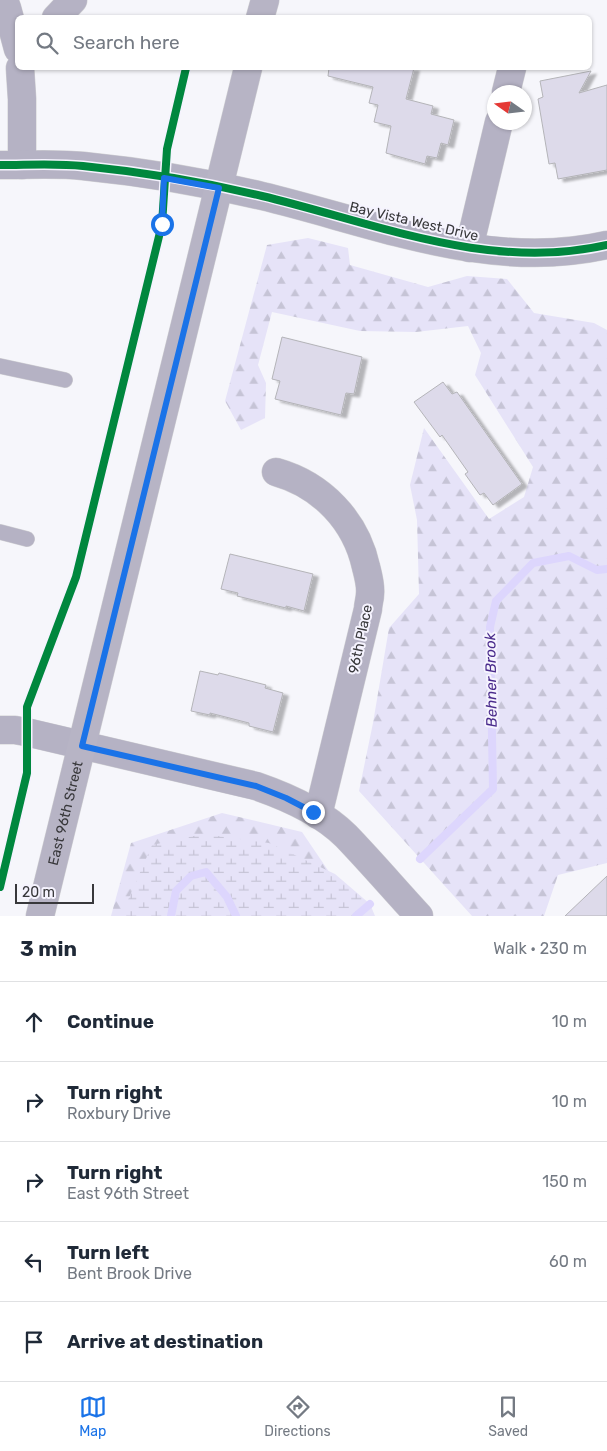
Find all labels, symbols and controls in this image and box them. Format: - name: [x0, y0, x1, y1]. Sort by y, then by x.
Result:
- search box: [15, 15, 592, 70]
- icon: search: [33, 29, 61, 57]
- text: Search here: [73, 31, 180, 54]
- north arrow: [487, 85, 532, 130]
- street label: Bay Vista West Drive: [348, 198, 480, 245]
- route start: [151, 213, 174, 236]
- street label: 96th Place: [345, 603, 376, 675]
- water label: Behner Brook: [481, 632, 501, 728]
- street label: East 96th Street: [45, 759, 87, 867]
- route end: [302, 801, 325, 824]
- scale bar: [15, 881, 94, 904]
- text: 20 m: [22, 884, 55, 901]
- text: 3 min: [20, 936, 77, 961]
- text: Walk · 230 m: [493, 939, 587, 958]
- icon: ahead: [20, 1008, 48, 1036]
- text: Continue: [67, 1010, 154, 1033]
- text: 10 m: [552, 1012, 587, 1031]
- text: Turn right: [67, 1081, 162, 1104]
- icon: right: [20, 1088, 48, 1116]
- text: 10 m: [552, 1092, 587, 1111]
- text: Roxbury Drive: [67, 1104, 171, 1123]
- text: Turn right: [67, 1161, 162, 1184]
- icon: right: [20, 1168, 48, 1196]
- text: 150 m: [542, 1172, 587, 1191]
- text: East 96th Street: [67, 1184, 189, 1203]
- text: Turn left: [67, 1241, 149, 1264]
- icon: left: [20, 1248, 48, 1276]
- text: 60 m: [549, 1252, 587, 1271]
- text: Bent Brook Drive: [67, 1264, 192, 1283]
- icon: arrive: [20, 1328, 48, 1356]
- text: Arrive at destination: [67, 1330, 263, 1353]
- tab: Map: [79, 1393, 107, 1440]
- tab: Directions: [264, 1393, 331, 1440]
- tab: Saved: [488, 1393, 528, 1440]

